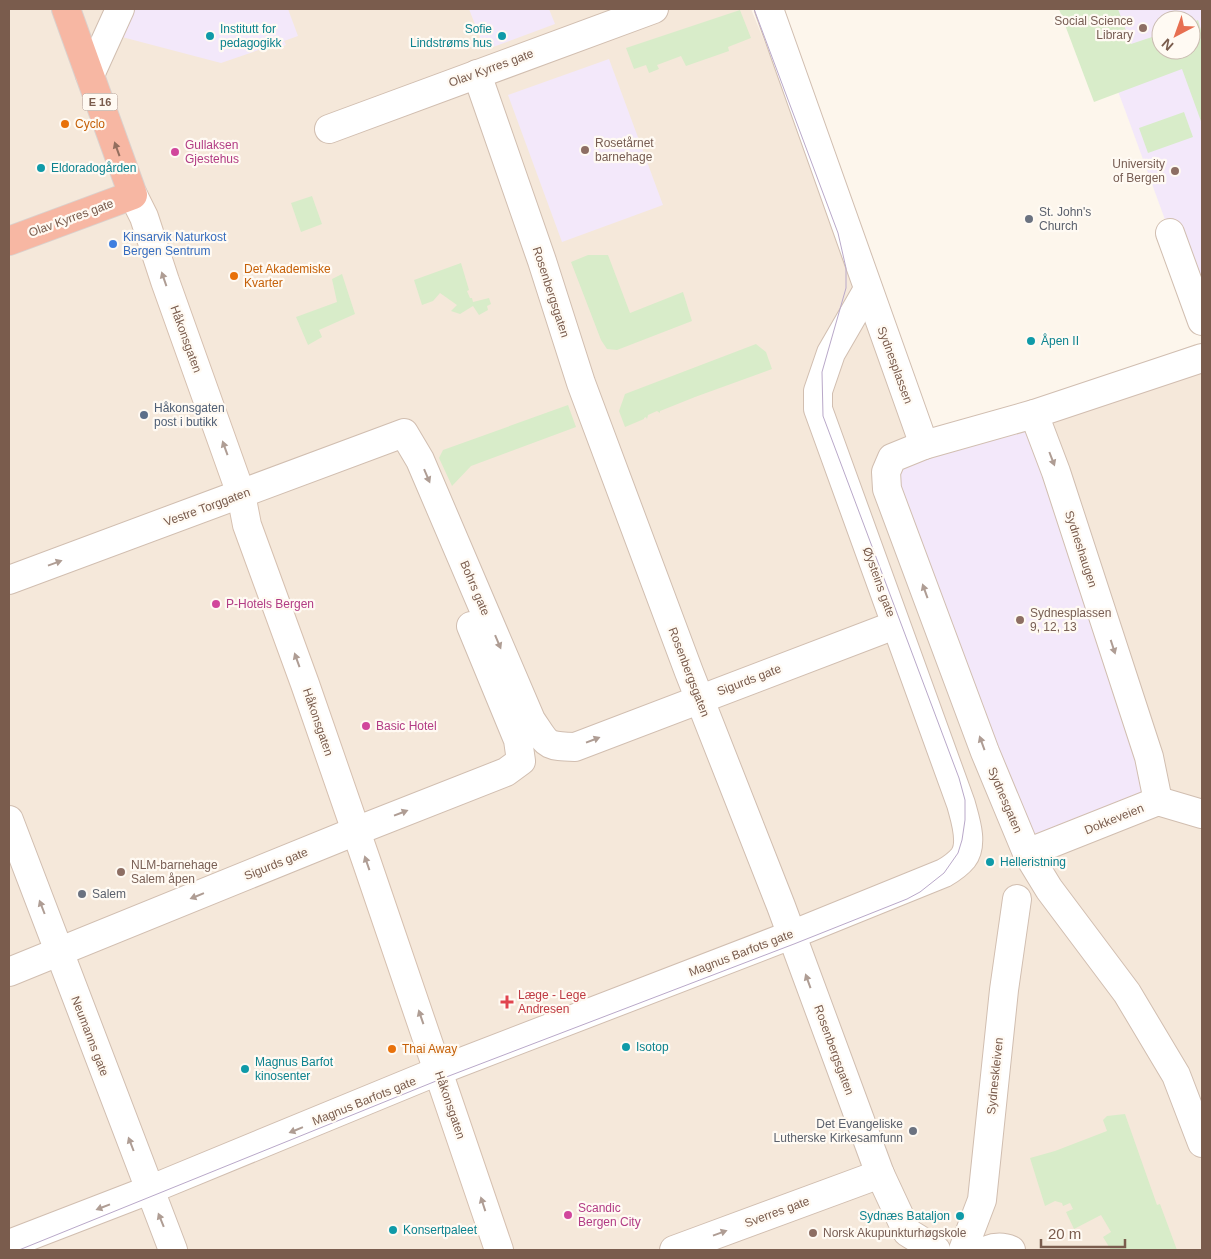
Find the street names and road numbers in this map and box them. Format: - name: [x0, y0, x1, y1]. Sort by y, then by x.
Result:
- street label: Olav Kyrres gate: [447, 46, 536, 90]
- road number: E 16: [82, 94, 118, 110]
- street label: Olav Kyrres gate: [27, 196, 116, 240]
- street label: Rosenbergsgaten: [530, 245, 572, 339]
- street label: Håkonsgaten: [167, 303, 205, 375]
- street label: Sydnesplassen: [875, 324, 915, 406]
- street label: Vestre Torggaten: [162, 485, 252, 529]
- street label: Sydneshaugen: [1062, 509, 1100, 589]
- street label: Øysteins gate: [860, 545, 898, 619]
- street label: Bohrs gate: [457, 559, 493, 618]
- street label: Rosenbergsgaten: [665, 625, 713, 719]
- street label: Sigurds gate: [715, 661, 783, 699]
- street label: Håkonsgaten: [300, 686, 336, 758]
- street label: Sydnesgaten: [985, 765, 1025, 835]
- street label: Dokkeveien: [1082, 801, 1146, 837]
- street label: Sigurds gate: [242, 845, 310, 883]
- street label: Magnus Barfots gate: [687, 927, 795, 979]
- street label: Neumanns gate: [68, 994, 112, 1078]
- street label: Rosenbergsgaten: [811, 1003, 857, 1097]
- street label: Sydneskleiven: [984, 1037, 1006, 1115]
- street label: Håkonsgaten: [432, 1069, 468, 1141]
- street label: Magnus Barfots gate: [310, 1074, 418, 1128]
- street label: Sverres gate: [743, 1194, 812, 1230]

